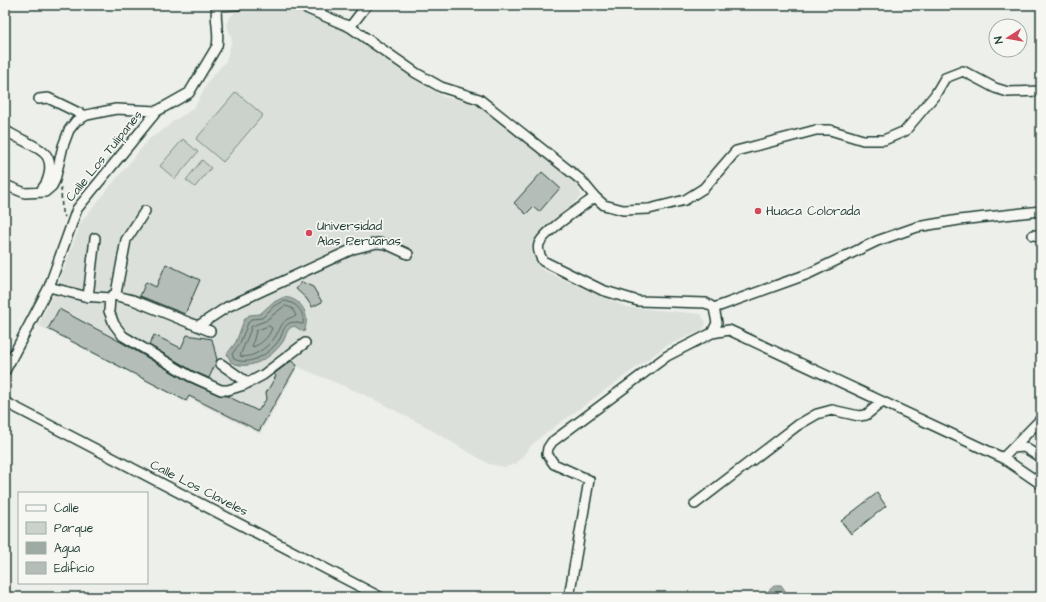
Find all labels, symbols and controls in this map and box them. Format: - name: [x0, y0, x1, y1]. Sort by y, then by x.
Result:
- north arrow: [988, 18, 1028, 58]
- text: N: [991, 35, 1007, 45]
- street label: Calle Los Tulipanes: [62, 106, 147, 205]
- place label: Huaca Colorada: [766, 202, 860, 220]
- marker: Huaca Colorada: [753, 206, 763, 216]
- place label: Universidad Alas Peruanas: [317, 217, 402, 250]
- marker: Universidad Alas Peruanas: [304, 228, 314, 238]
- street label: Calle Los Claveles: [147, 456, 251, 521]
- legend: [18, 492, 148, 584]
- text: Calle: [54, 500, 79, 517]
- text: Parque: [54, 520, 94, 537]
- text: Agua: [54, 540, 80, 558]
- text: Edificio: [54, 560, 94, 577]

